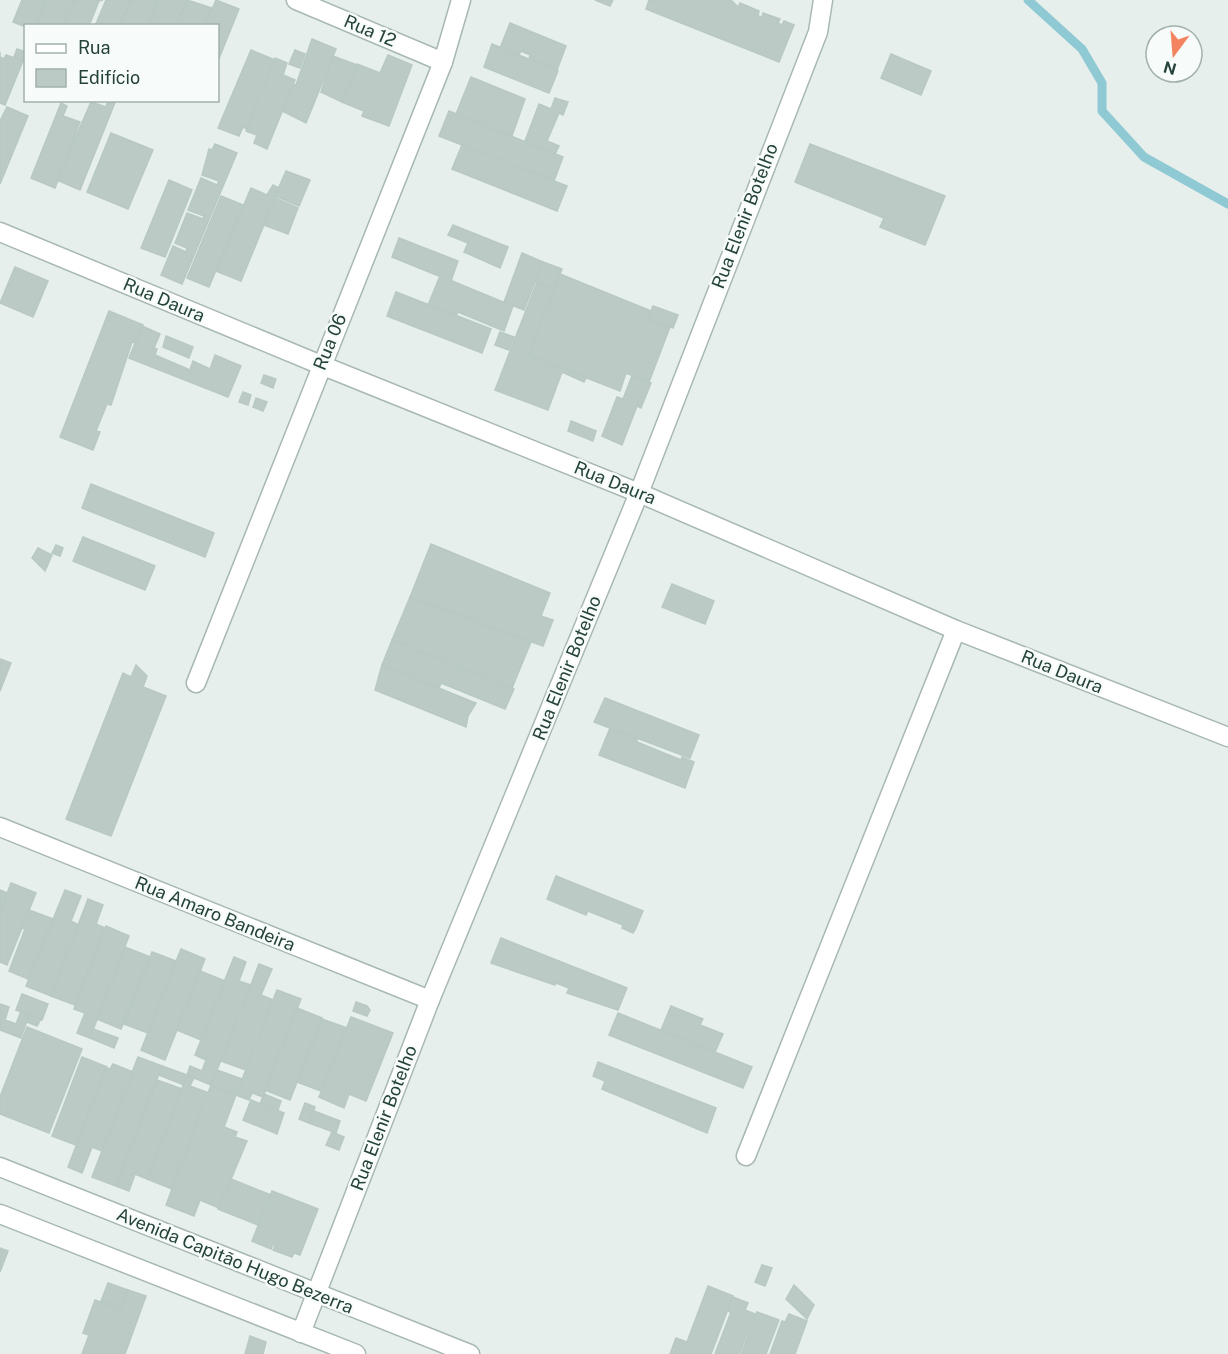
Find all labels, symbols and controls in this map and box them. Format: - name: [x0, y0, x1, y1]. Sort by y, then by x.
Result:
- street label: Rua 12: [341, 10, 400, 51]
- legend: [24, 24, 219, 102]
- north arrow: [1144, 24, 1204, 84]
- text: Rua: [78, 37, 110, 58]
- text: N: [1161, 57, 1179, 79]
- text: Edifício: [78, 67, 140, 88]
- street label: Rua Elenir Botelho: [707, 140, 782, 292]
- street label: Rua Daura: [120, 273, 208, 326]
- street label: Rua 06: [309, 311, 350, 373]
- street label: Rua Daura: [571, 457, 659, 508]
- street label: Rua Elenir Botelho: [528, 592, 605, 743]
- street label: Rua Daura: [1018, 646, 1106, 697]
- street label: Rua Amaro Bandeira: [132, 872, 298, 955]
- street label: Rua Elenir Botelho: [346, 1042, 421, 1194]
- street label: Avenida Capitão Hugo Bezerra: [114, 1203, 357, 1318]

